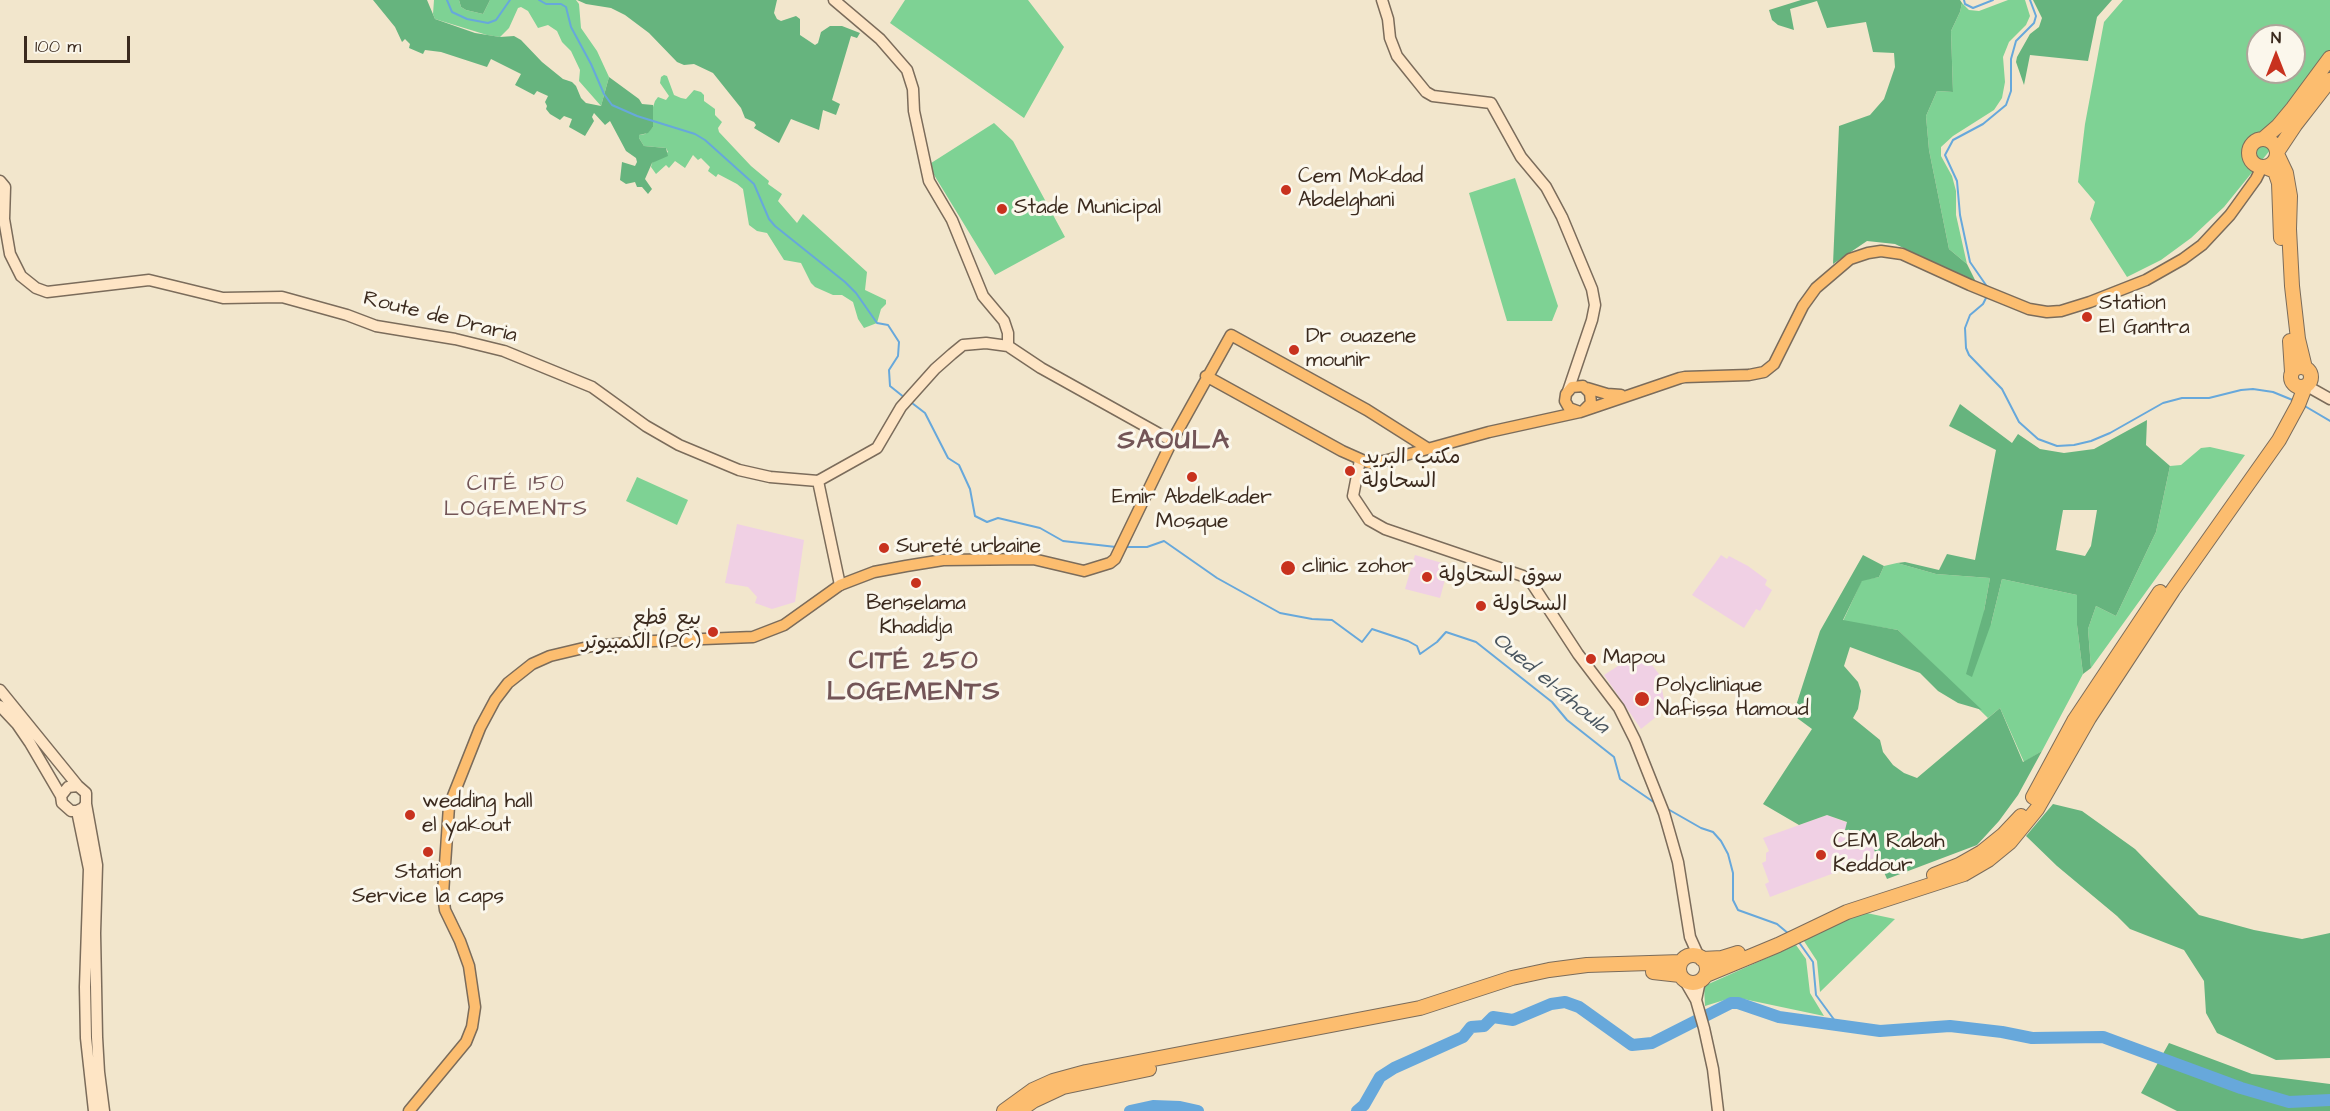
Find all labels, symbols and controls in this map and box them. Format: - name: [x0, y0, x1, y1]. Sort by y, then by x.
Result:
- scale bar: [27, 24, 134, 62]
- north arrow: [2246, 24, 2306, 84]
- text: N: [2271, 27, 2281, 49]
- text: 100 m: [35, 34, 81, 59]
- place label: Cem Mokdad Abdelghani: [1298, 165, 1423, 215]
- marker: Cem Mokdad Abdelghani: [1279, 183, 1293, 197]
- place label: Stade Municipal: [1014, 196, 1161, 222]
- marker: Stade Municipal: [995, 202, 1009, 216]
- street label: Route de Draria: [361, 287, 519, 349]
- place label: Station El Gantra: [2099, 292, 2190, 342]
- marker: Station El Gantra: [2080, 310, 2094, 324]
- place label: Dr ouazene mounir: [1306, 325, 1416, 375]
- marker: Dr ouazene mounir: [1287, 343, 1301, 357]
- district label: SAOULA: [1118, 426, 1230, 458]
- place label: مكتب البريد السحاولة: [1362, 446, 1460, 496]
- marker: مكتب البريد السحاولة: [1343, 464, 1357, 478]
- marker: Emir Abdelkader Mosque: [1185, 470, 1199, 484]
- district label: CITÉ 150 LOGEMENTS: [444, 472, 588, 524]
- place label: Emir Abdelkader Mosque: [1112, 486, 1272, 536]
- place label: Sureté urbaine: [896, 535, 1041, 561]
- marker: Sureté urbaine: [877, 541, 891, 555]
- place label: clinic zohor: [1302, 555, 1413, 581]
- marker: clinic zohor: [1279, 559, 1297, 577]
- place label: سوق السحاولة: [1439, 564, 1562, 590]
- marker: سوق السحاولة: [1420, 570, 1434, 584]
- marker: Benselama Khadidja: [909, 576, 923, 590]
- place label: Benselama Khadidja: [866, 592, 966, 642]
- place label: السحاولة: [1493, 593, 1567, 619]
- marker: السحاولة: [1474, 599, 1488, 613]
- place label: بيع قطع الكمبيوتر (PC): [582, 607, 701, 657]
- marker: بيع قطع الكمبيوتر (PC): [706, 625, 720, 639]
- water label: Oued el-Ghoula: [1486, 627, 1614, 741]
- district label: CITÉ 250 LOGEMENTS: [827, 646, 1001, 709]
- place label: Mapou: [1603, 646, 1665, 672]
- marker: Mapou: [1584, 652, 1598, 666]
- place label: Polyclinique Nafissa Hamoud: [1656, 674, 1809, 724]
- marker: Polyclinique Nafissa Hamoud: [1633, 690, 1651, 708]
- place label: wedding hall el yakout: [422, 790, 532, 840]
- marker: wedding hall el yakout: [403, 808, 417, 822]
- place label: CEM Rabah Keddour: [1833, 830, 1945, 880]
- marker: Station Service la caps: [421, 845, 435, 859]
- marker: CEM Rabah Keddour: [1814, 848, 1828, 862]
- place label: Station Service la caps: [352, 861, 504, 911]

